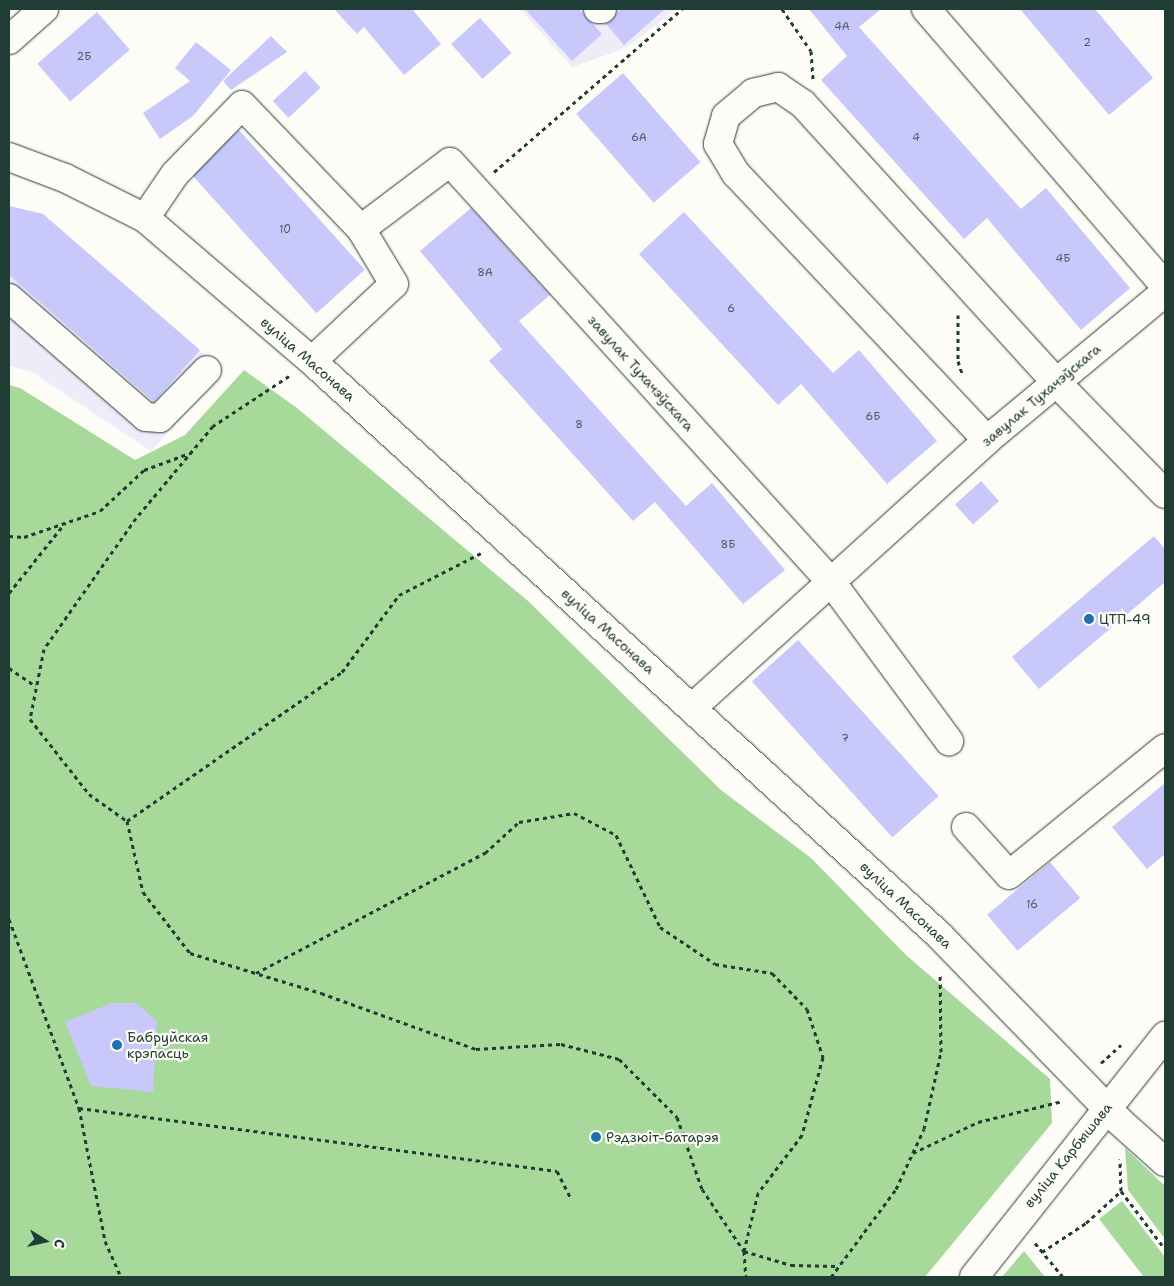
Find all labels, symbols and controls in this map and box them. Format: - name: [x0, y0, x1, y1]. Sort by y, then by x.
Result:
- house number: 4А: [834, 20, 850, 34]
- house number: 2: [1083, 36, 1091, 50]
- house number: 2Б: [77, 50, 91, 64]
- house number: 6А: [631, 131, 647, 145]
- house number: 4: [912, 131, 920, 145]
- house number: 10: [279, 223, 291, 237]
- house number: 4Б: [1056, 252, 1070, 266]
- house number: 8А: [477, 266, 493, 280]
- house number: 6: [727, 302, 735, 316]
- street label: завулак Тухачэўскага: [584, 311, 698, 435]
- street label: вуліца Масонава: [257, 313, 359, 405]
- street label: завулак Тухачэўскага: [978, 340, 1104, 450]
- house number: 6Б: [866, 410, 880, 424]
- house number: 8: [575, 418, 583, 432]
- house number: 8Б: [721, 538, 735, 552]
- street label: вуліца Масонава: [558, 585, 658, 677]
- place label: ЦТП-49: [1099, 611, 1151, 627]
- marker: ЦТП-49: [1083, 613, 1095, 625]
- house number: 7: [841, 732, 849, 746]
- street label: вуліца Масонава: [857, 858, 955, 952]
- house number: 16: [1026, 898, 1038, 912]
- place label: Бабруйская крэпасць: [127, 1029, 208, 1062]
- marker: Бабруйская крэпасць: [111, 1039, 123, 1051]
- street label: вуліца Карбышава: [1020, 1099, 1116, 1211]
- place label: Рэдзюіт-батарэя: [606, 1129, 719, 1145]
- marker: Рэдзюіт-батарэя: [590, 1131, 602, 1143]
- north arrow: [20, 1216, 70, 1266]
- text: С: [50, 1238, 69, 1249]

